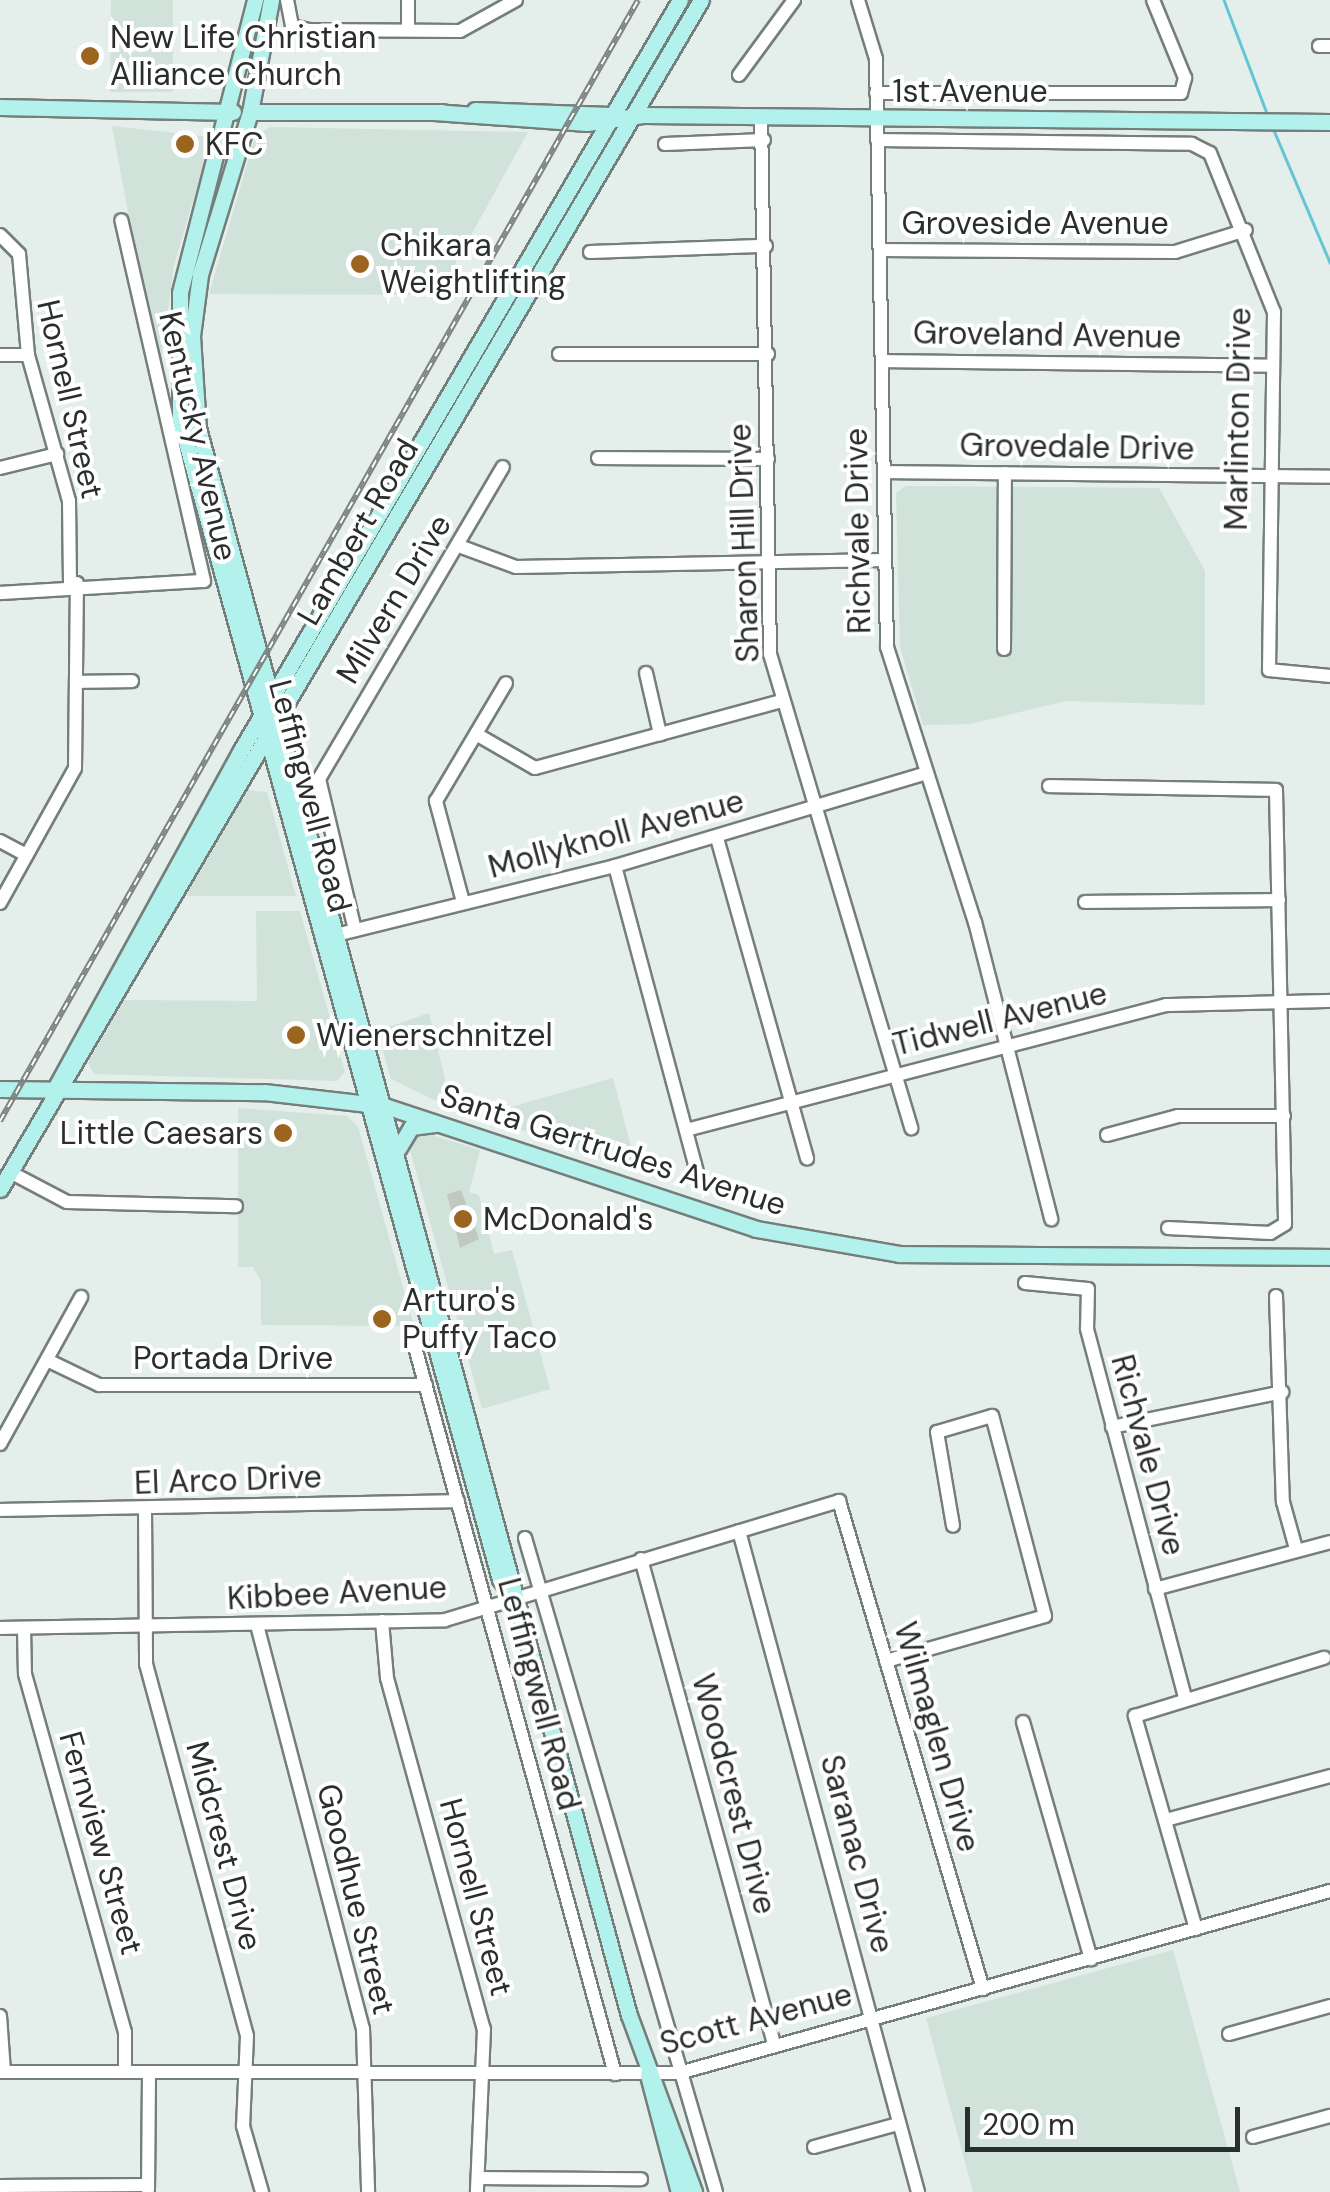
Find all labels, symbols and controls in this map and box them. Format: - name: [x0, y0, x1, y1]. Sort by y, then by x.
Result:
- place label: New Life Christian Alliance Church: [110, 19, 376, 94]
- marker: New Life Christian Alliance Church: [79, 45, 101, 67]
- street label: 1st Avenue: [892, 72, 1048, 110]
- place label: KFC: [205, 125, 264, 163]
- marker: KFC: [174, 133, 196, 155]
- street label: Groveside Avenue: [901, 204, 1169, 242]
- place label: Chikara Weightlifting: [380, 227, 566, 302]
- marker: Chikara Weightlifting: [349, 253, 371, 275]
- street label: Hornell Street: [29, 296, 111, 502]
- street label: Marlinton Drive: [1217, 307, 1259, 531]
- street label: Kentucky Avenue: [151, 308, 245, 564]
- street label: Groveland Avenue: [913, 313, 1181, 357]
- street label: Sharon Hill Drive: [721, 423, 767, 663]
- street label: Grovedale Drive: [959, 426, 1195, 468]
- street label: Richvale Drive: [837, 428, 879, 634]
- street label: Lambert Road: [289, 432, 427, 632]
- street label: Milvern Drive: [328, 507, 460, 691]
- street label: Leffingwell Road: [261, 676, 359, 916]
- street label: Mollyknoll Avenue: [484, 781, 748, 887]
- street label: Tidwell Avenue: [889, 974, 1111, 1064]
- place label: Wienerschnitzel: [316, 1016, 553, 1054]
- marker: Wienerschnitzel: [285, 1024, 307, 1046]
- street label: Santa Gertrudes Avenue: [435, 1076, 791, 1224]
- place label: Little Caesars: [60, 1114, 263, 1152]
- marker: Little Caesars: [272, 1122, 294, 1144]
- place label: McDonald's: [483, 1200, 653, 1238]
- marker: McDonald's: [452, 1208, 474, 1230]
- place label: Arturo's Puffy Taco: [402, 1282, 557, 1357]
- marker: Arturo's Puffy Taco: [371, 1308, 393, 1330]
- street label: Portada Drive: [133, 1339, 333, 1377]
- street label: Richvale Drive: [1103, 1350, 1193, 1560]
- street label: El Arco Drive: [133, 1458, 323, 1502]
- street label: Kibbee Avenue: [226, 1568, 448, 1618]
- street label: Leffingwell Road: [490, 1574, 588, 1814]
- street label: Wilmaglen Drive: [886, 1618, 988, 1856]
- street label: Woodcrest Drive: [683, 1670, 785, 1918]
- street label: Fernview Street: [51, 1727, 151, 1959]
- street label: Midcrest Drive: [178, 1737, 270, 1955]
- street label: Saranac Drive: [812, 1751, 902, 1957]
- street label: Goodhue Street: [309, 1780, 403, 2018]
- street label: Hornell Street: [431, 1794, 521, 2000]
- street label: Scott Avenue: [656, 1975, 856, 2063]
- scale bar: [970, 2087, 1245, 2149]
- text: 200 m: [982, 2105, 1075, 2144]

